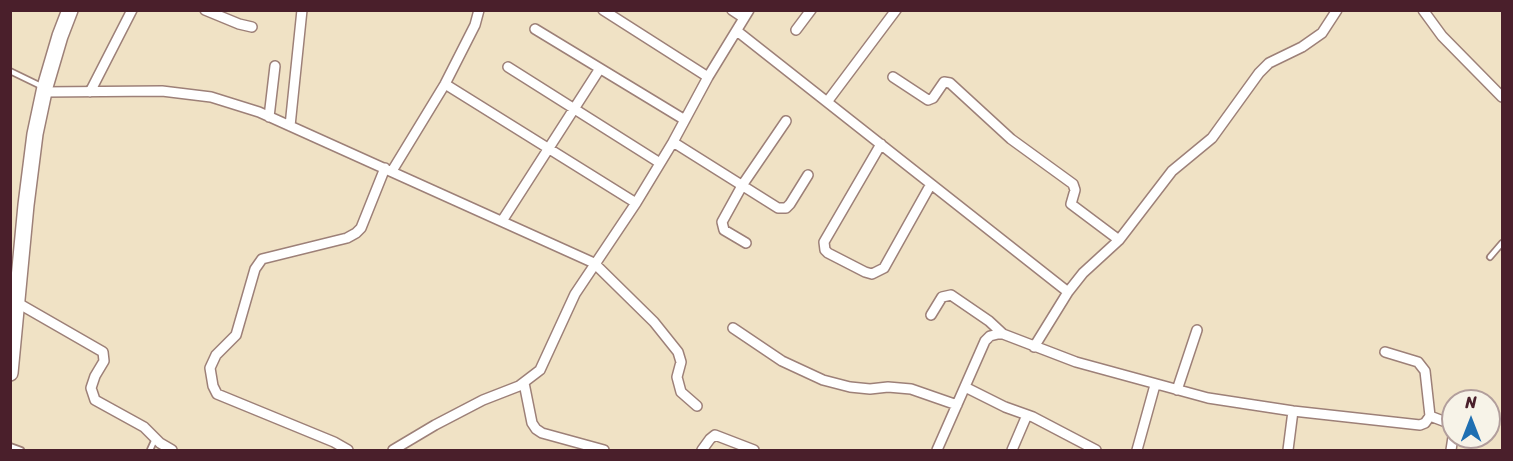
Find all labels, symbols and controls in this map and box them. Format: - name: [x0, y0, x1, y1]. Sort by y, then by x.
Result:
- text: N: [1465, 388, 1477, 417]
- north arrow: [1441, 389, 1501, 449]

